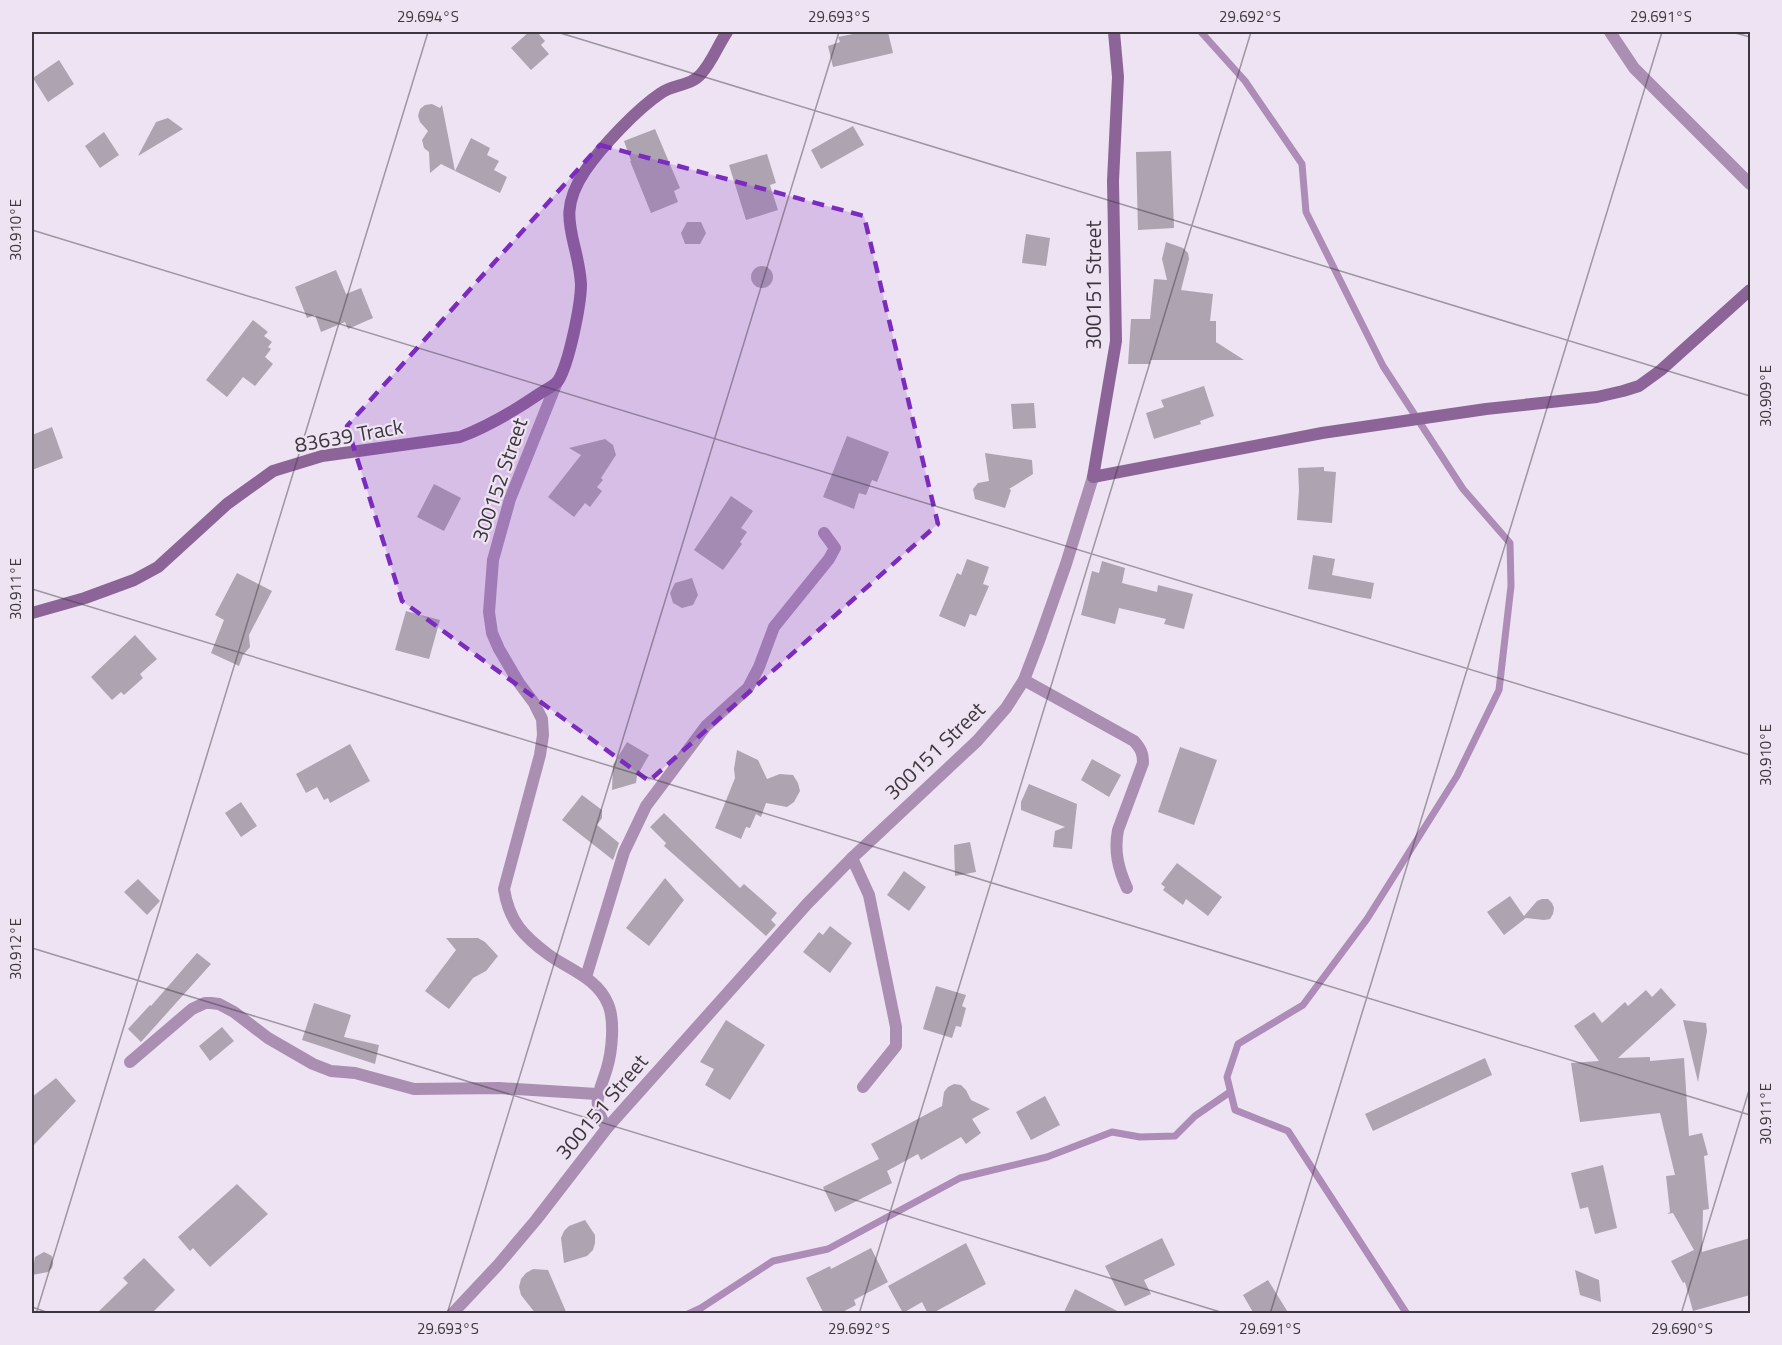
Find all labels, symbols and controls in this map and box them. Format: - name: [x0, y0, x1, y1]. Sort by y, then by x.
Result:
- text: 29.694°S: [397, 5, 459, 28]
- text: 29.693°S: [808, 5, 870, 28]
- text: 29.692°S: [1219, 5, 1281, 28]
- text: 29.691°S: [1630, 5, 1692, 28]
- text: 30.910°E: [4, 199, 27, 261]
- street label: 300151 Street: [1077, 220, 1109, 350]
- text: 30.909°E: [1754, 365, 1777, 427]
- street label: 83639 Track: [292, 410, 406, 460]
- street label: 300152 Street: [463, 413, 535, 546]
- text: 30.911°E: [4, 558, 27, 620]
- street label: 300151 Street: [877, 693, 992, 807]
- text: 30.910°E: [1754, 724, 1777, 786]
- text: 30.912°E: [4, 918, 27, 980]
- street label: 300151 Street: [547, 1046, 655, 1166]
- text: 30.911°E: [1754, 1083, 1777, 1145]
- text: 29.693°S: [417, 1317, 479, 1340]
- text: 29.692°S: [828, 1317, 890, 1340]
- text: 29.691°S: [1239, 1317, 1301, 1340]
- text: 29.690°S: [1651, 1317, 1713, 1340]

